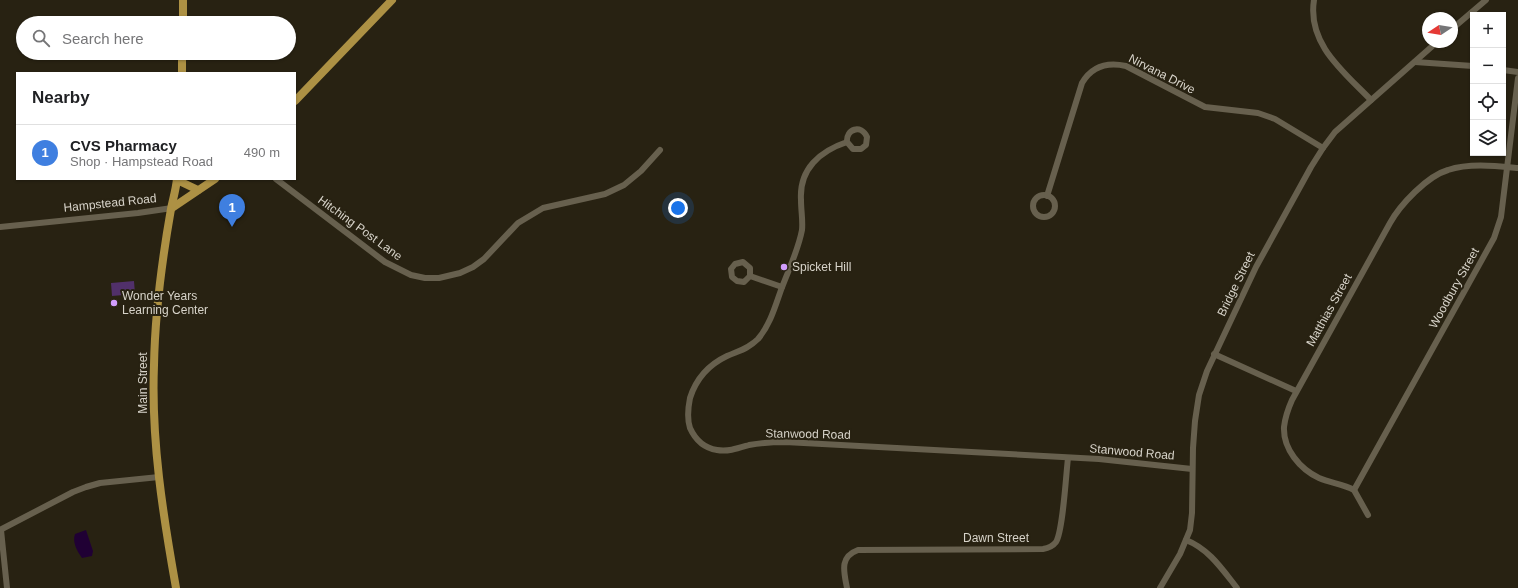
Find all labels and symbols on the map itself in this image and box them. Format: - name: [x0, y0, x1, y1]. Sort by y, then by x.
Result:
- north arrow: [1422, 12, 1458, 48]
- street label: Nirvana Drive: [1126, 51, 1198, 97]
- street label: Hampstead Road: [63, 191, 157, 215]
- street label: Hitching Post Lane: [315, 193, 405, 263]
- pin: 1: [219, 194, 245, 227]
- your location: [668, 198, 688, 218]
- street label: Woodbury Street: [1426, 245, 1482, 331]
- street label: Bridge Street: [1214, 249, 1258, 319]
- place label: Spicket Hill: [792, 260, 851, 274]
- marker: Spicket Hill: [779, 262, 789, 272]
- street label: Matthias Street: [1303, 271, 1355, 349]
- place label: Wonder Years Learning Center: [122, 289, 208, 317]
- marker: Wonder Years Learning Center: [109, 298, 119, 308]
- street label: Main Street: [136, 352, 150, 414]
- street label: Stanwood Road: [765, 426, 851, 442]
- street label: Stanwood Road: [1089, 441, 1175, 463]
- street label: Dawn Street: [963, 531, 1030, 545]

